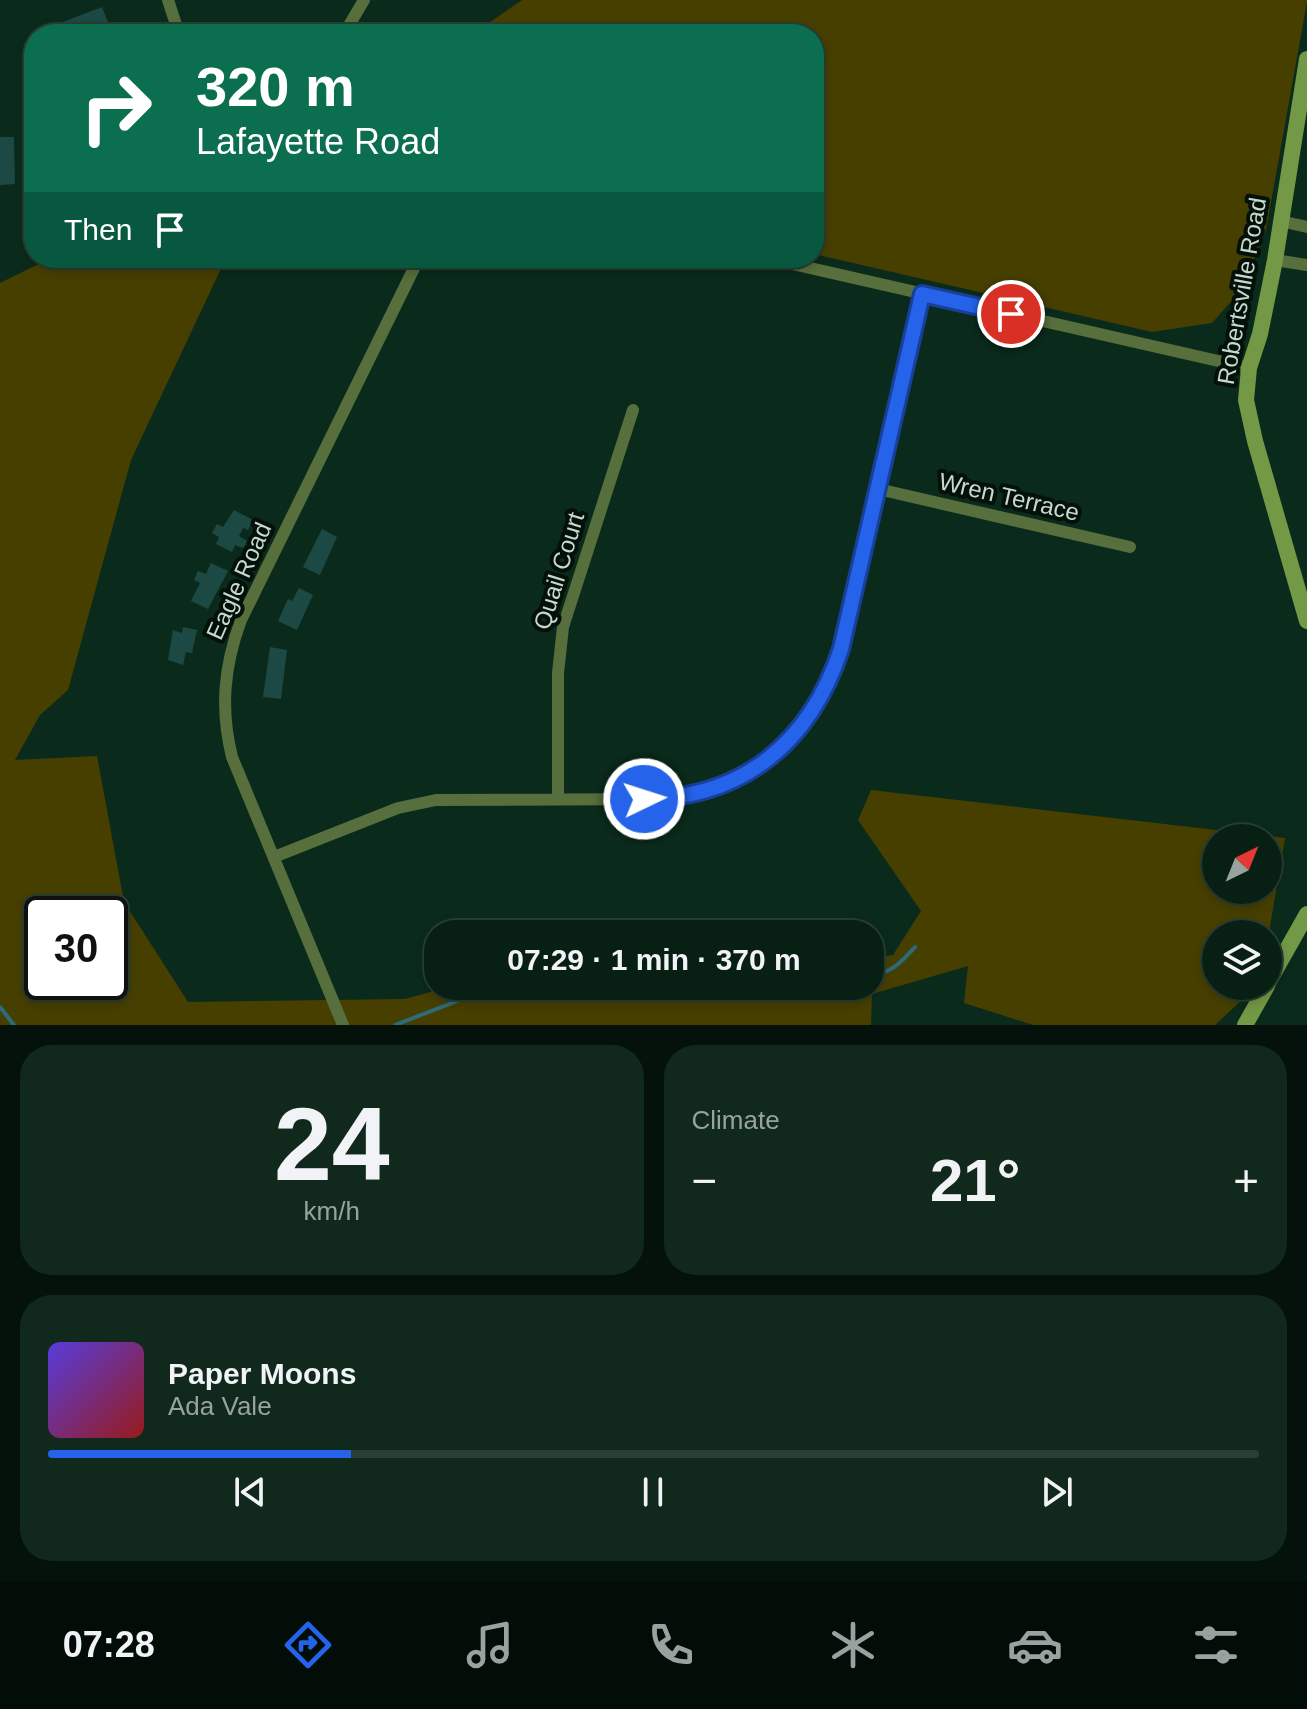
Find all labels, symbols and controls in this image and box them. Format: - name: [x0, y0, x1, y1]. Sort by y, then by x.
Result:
- text: 320 m: [196, 55, 355, 118]
- icon: right: [64, 56, 168, 160]
- text: Lafayette Road: [196, 121, 440, 162]
- street label: Robertsville Road: [1212, 195, 1271, 387]
- icon: arrive: [148, 208, 192, 252]
- text: Then: [64, 213, 132, 246]
- pin: [977, 280, 1045, 348]
- icon: arrive: [989, 292, 1033, 336]
- street label: Wren Terrace: [936, 467, 1082, 526]
- street label: Quail Court: [528, 509, 589, 633]
- street label: Eagle Road: [201, 518, 276, 644]
- position arrow: [602, 757, 686, 841]
- north arrow: [1202, 824, 1282, 904]
- map controls: [1202, 824, 1282, 1000]
- speed limit sign: 30: [24, 896, 128, 1000]
- button: layers: [1202, 920, 1282, 1000]
- text: 07:29 · 1 min · 370 m: [507, 943, 801, 976]
- text: 24: [274, 1086, 390, 1202]
- text: Climate: [692, 1105, 780, 1135]
- text: 21°: [930, 1147, 1021, 1214]
- text: −: [692, 1156, 717, 1205]
- text: +: [1233, 1156, 1259, 1205]
- text: km/h: [304, 1196, 360, 1226]
- text: Paper Moons: [168, 1357, 356, 1390]
- text: Ada Vale: [168, 1391, 272, 1421]
- icon: previous: [228, 1470, 272, 1514]
- icon: pause: [631, 1470, 675, 1514]
- icon: next: [1035, 1470, 1079, 1514]
- icon: directions: [280, 1617, 336, 1673]
- icon: music: [462, 1617, 518, 1673]
- icon: phone: [643, 1617, 699, 1673]
- icon: climate: [825, 1617, 881, 1673]
- icon: car: [1007, 1617, 1063, 1673]
- icon: filters: [1188, 1617, 1244, 1673]
- text: 07:28: [63, 1624, 155, 1665]

